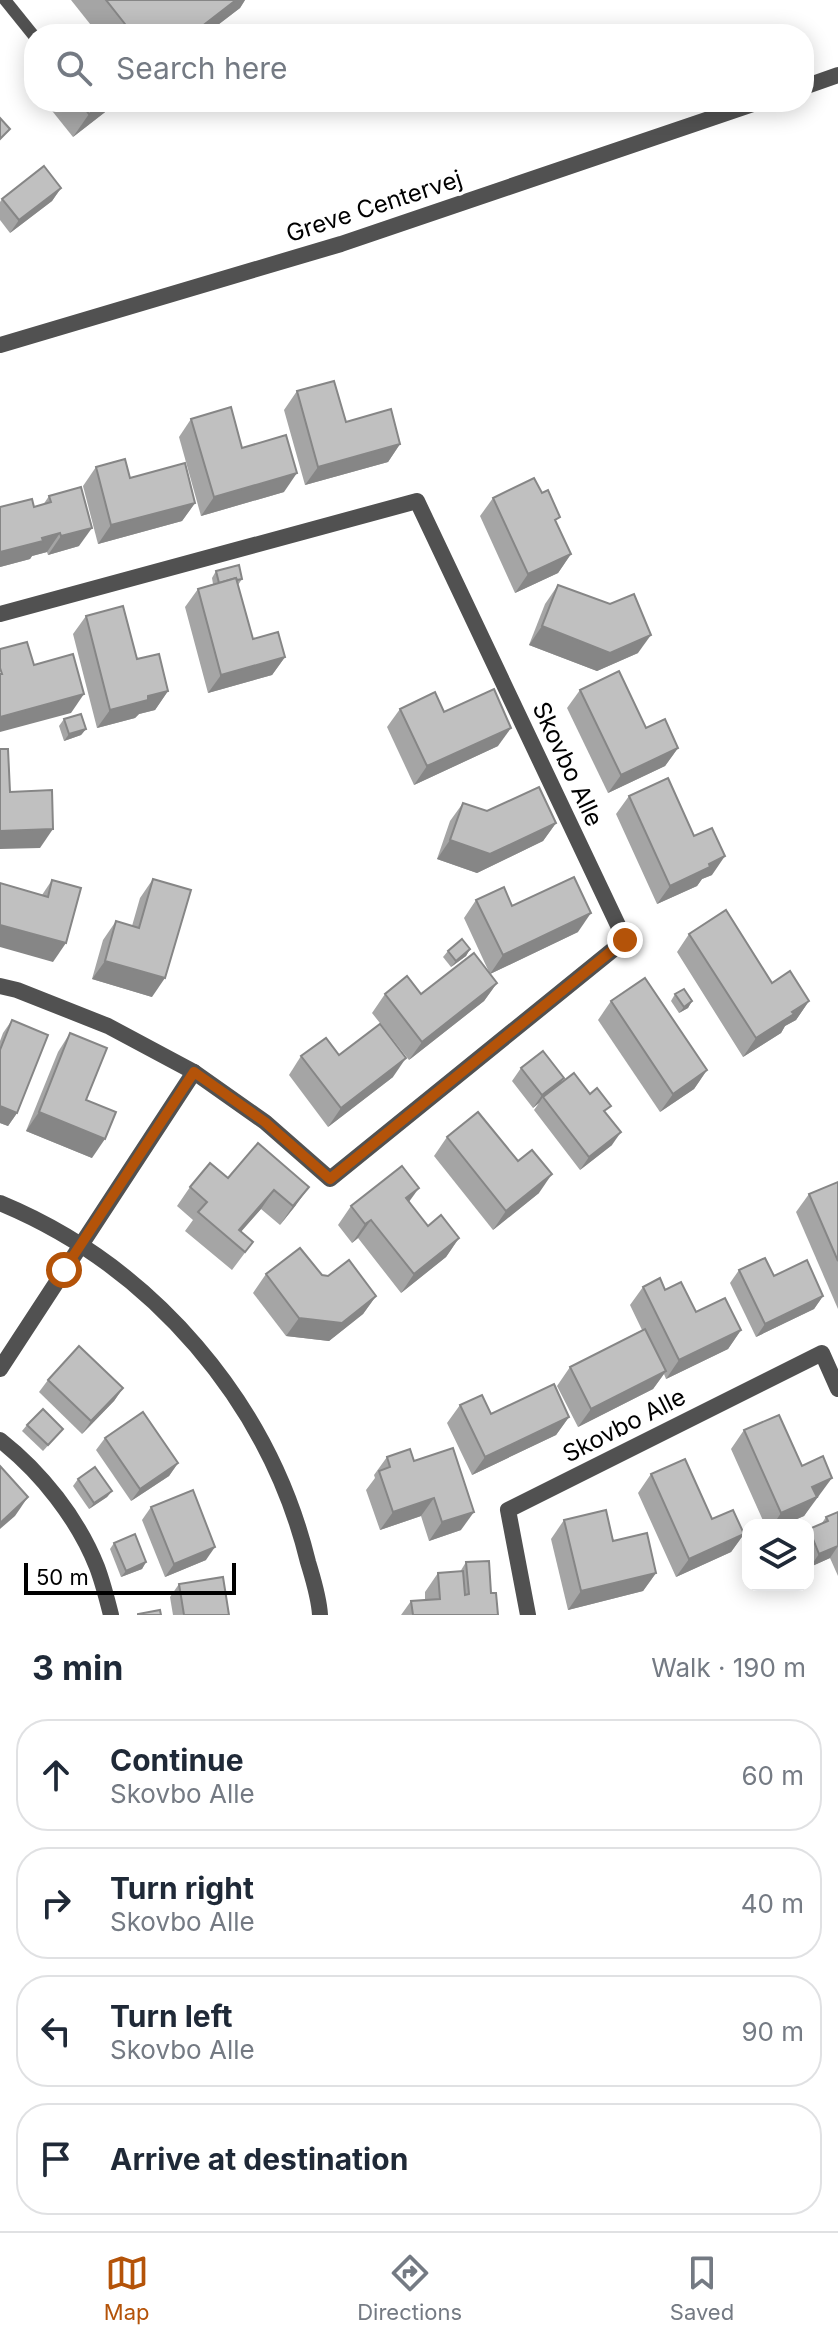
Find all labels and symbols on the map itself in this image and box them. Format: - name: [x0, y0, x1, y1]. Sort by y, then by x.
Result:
- street label: Greve Centervej: [282, 164, 466, 248]
- street label: Skovbo Alle: [527, 697, 609, 831]
- route end: [607, 922, 643, 958]
- route start: [46, 1252, 82, 1288]
- street label: Skovbo Alle: [558, 1382, 690, 1468]
- scale bar: [24, 1559, 236, 1595]

